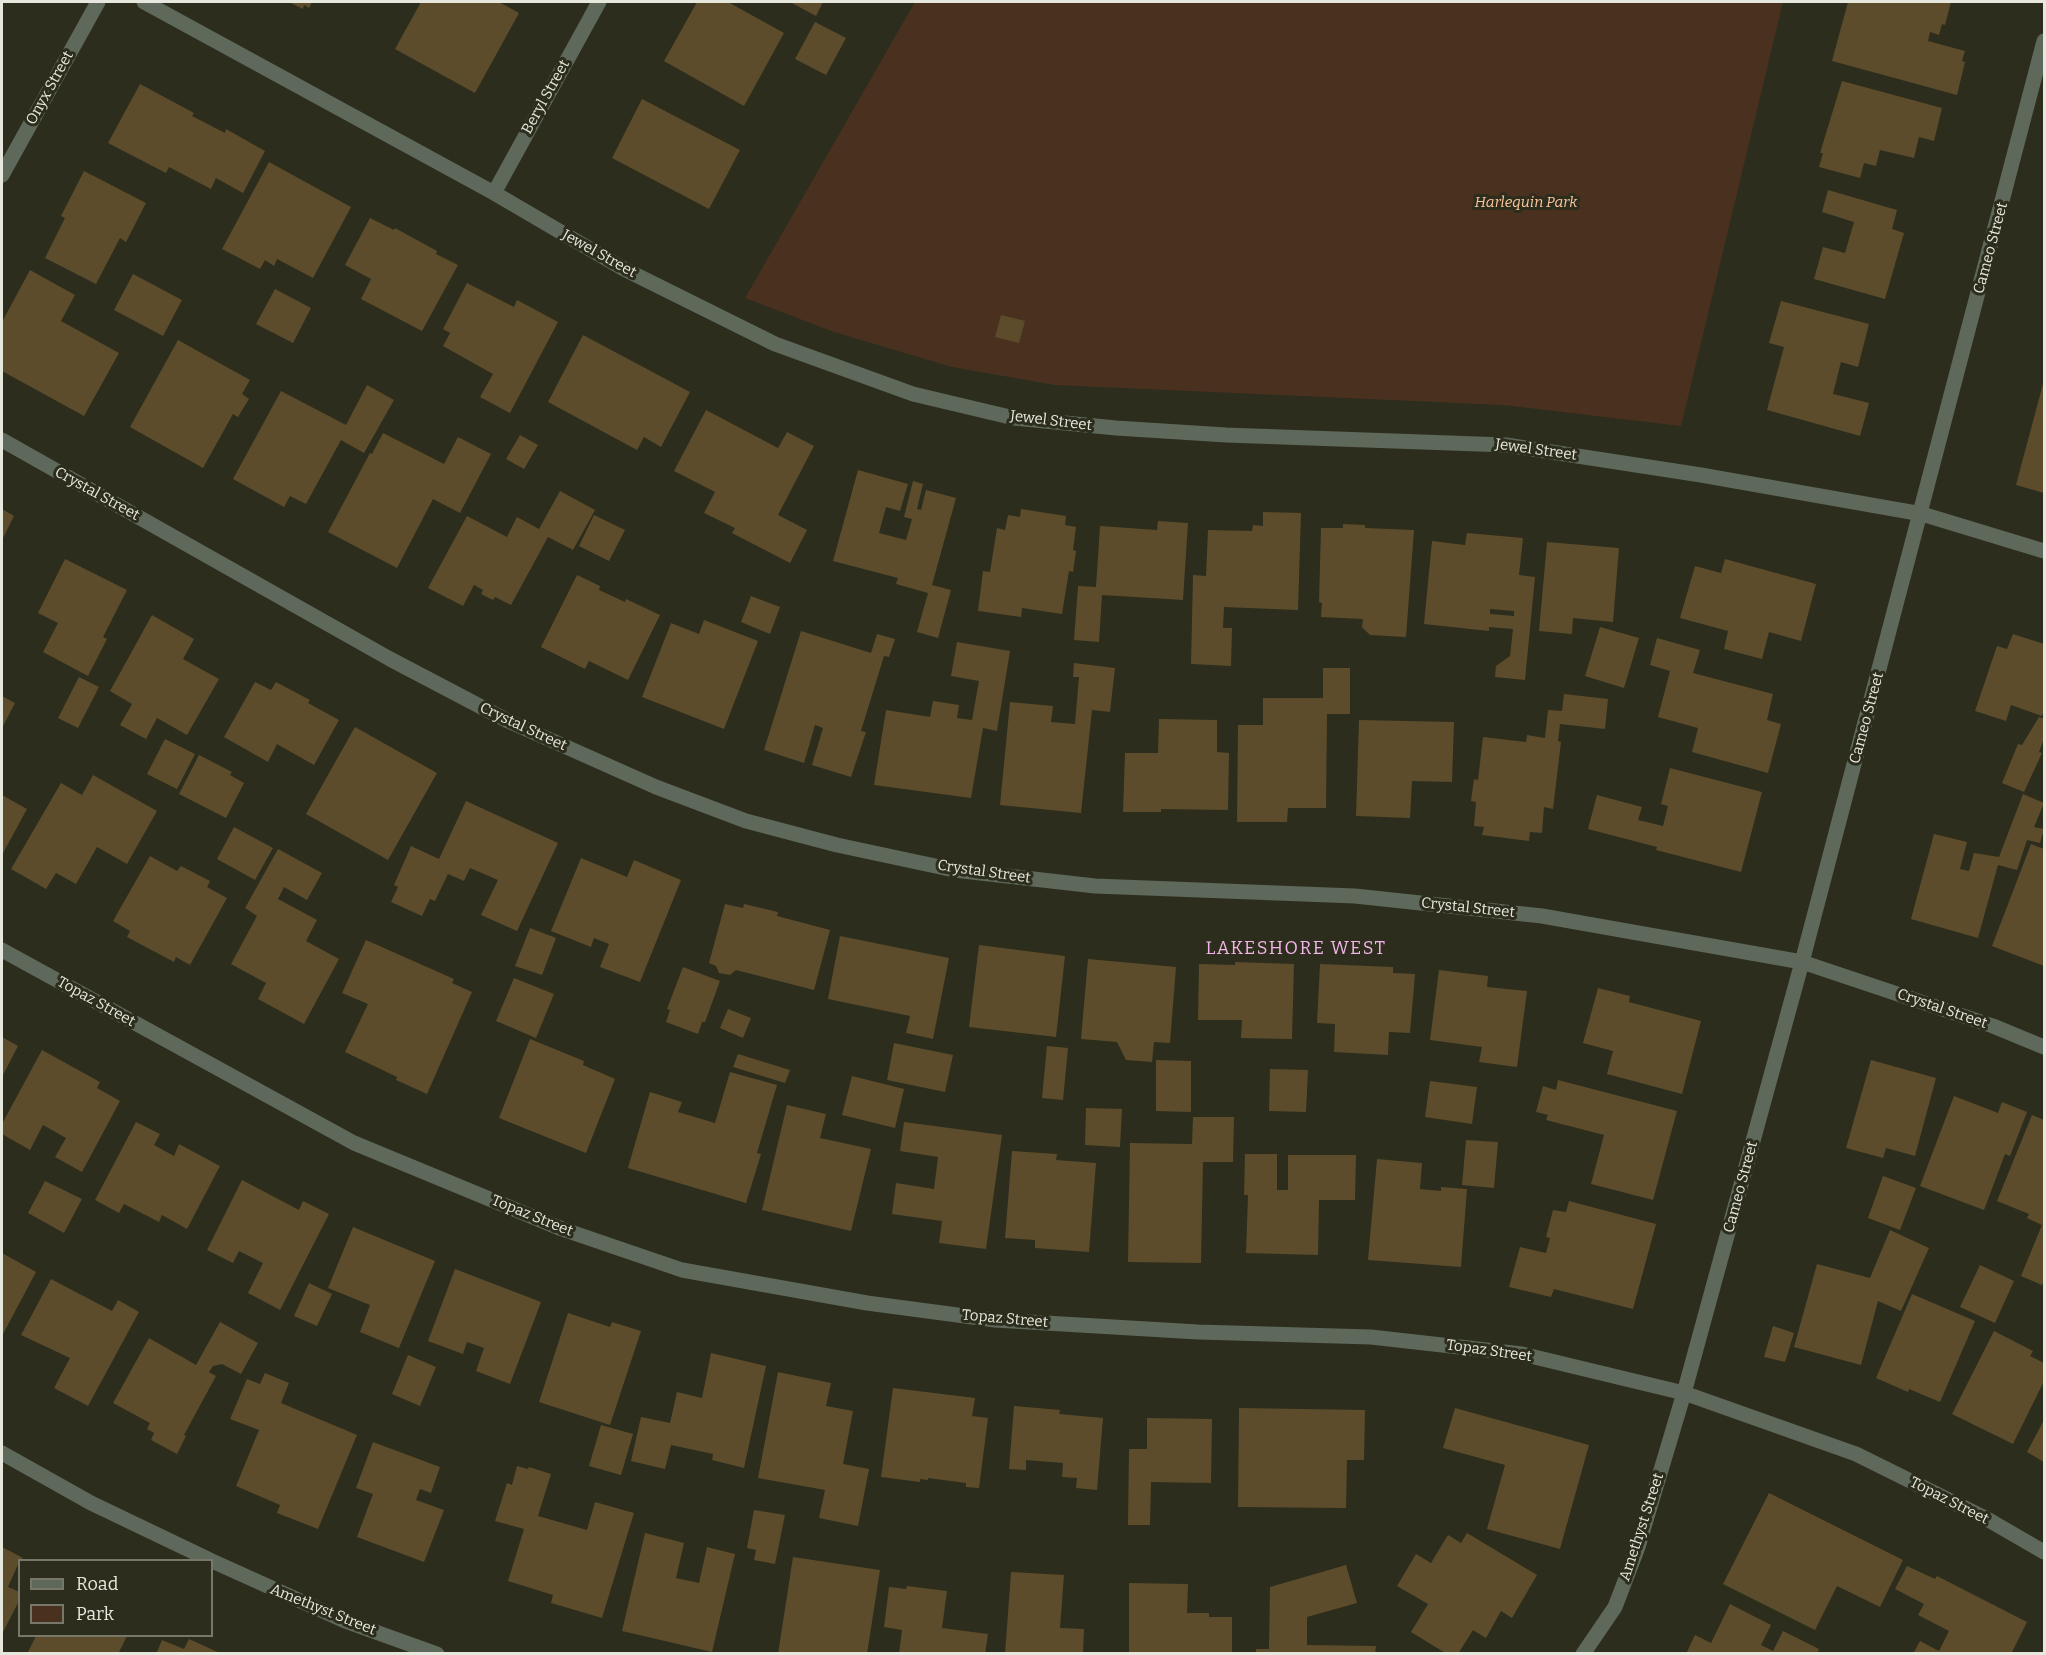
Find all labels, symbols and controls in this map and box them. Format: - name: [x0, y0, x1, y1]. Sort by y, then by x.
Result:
- street label: Onyx Street: [22, 48, 78, 128]
- street label: Beryl Street: [518, 57, 574, 137]
- park label: Harlequin Park: [1475, 194, 1577, 212]
- street label: Cameo Street: [1970, 200, 2012, 296]
- street label: Jewel Street: [559, 226, 639, 282]
- street label: Jewel Street: [1009, 407, 1093, 435]
- street label: Jewel Street: [1494, 435, 1578, 465]
- street label: Crystal Street: [52, 463, 142, 525]
- street label: Cameo Street: [1846, 670, 1888, 766]
- street label: Crystal Street: [477, 699, 569, 755]
- street label: Crystal Street: [936, 857, 1032, 887]
- street label: Crystal Street: [1420, 894, 1516, 922]
- district label: LAKESHORE WEST: [1205, 938, 1387, 960]
- street label: Topaz Street: [54, 973, 138, 1031]
- street label: Crystal Street: [1895, 985, 1989, 1033]
- street label: Cameo Street: [1720, 1139, 1762, 1235]
- street label: Topaz Street: [489, 1191, 575, 1241]
- street label: Topaz Street: [961, 1306, 1049, 1332]
- street label: Topaz Street: [1445, 1336, 1533, 1366]
- street label: Amethyst Street: [1616, 1471, 1668, 1583]
- street label: Topaz Street: [1906, 1473, 1992, 1529]
- legend: [18, 1559, 213, 1637]
- text: Road: [76, 1573, 118, 1595]
- street label: Amethyst Street: [267, 1581, 379, 1639]
- text: Park: [76, 1603, 114, 1625]

